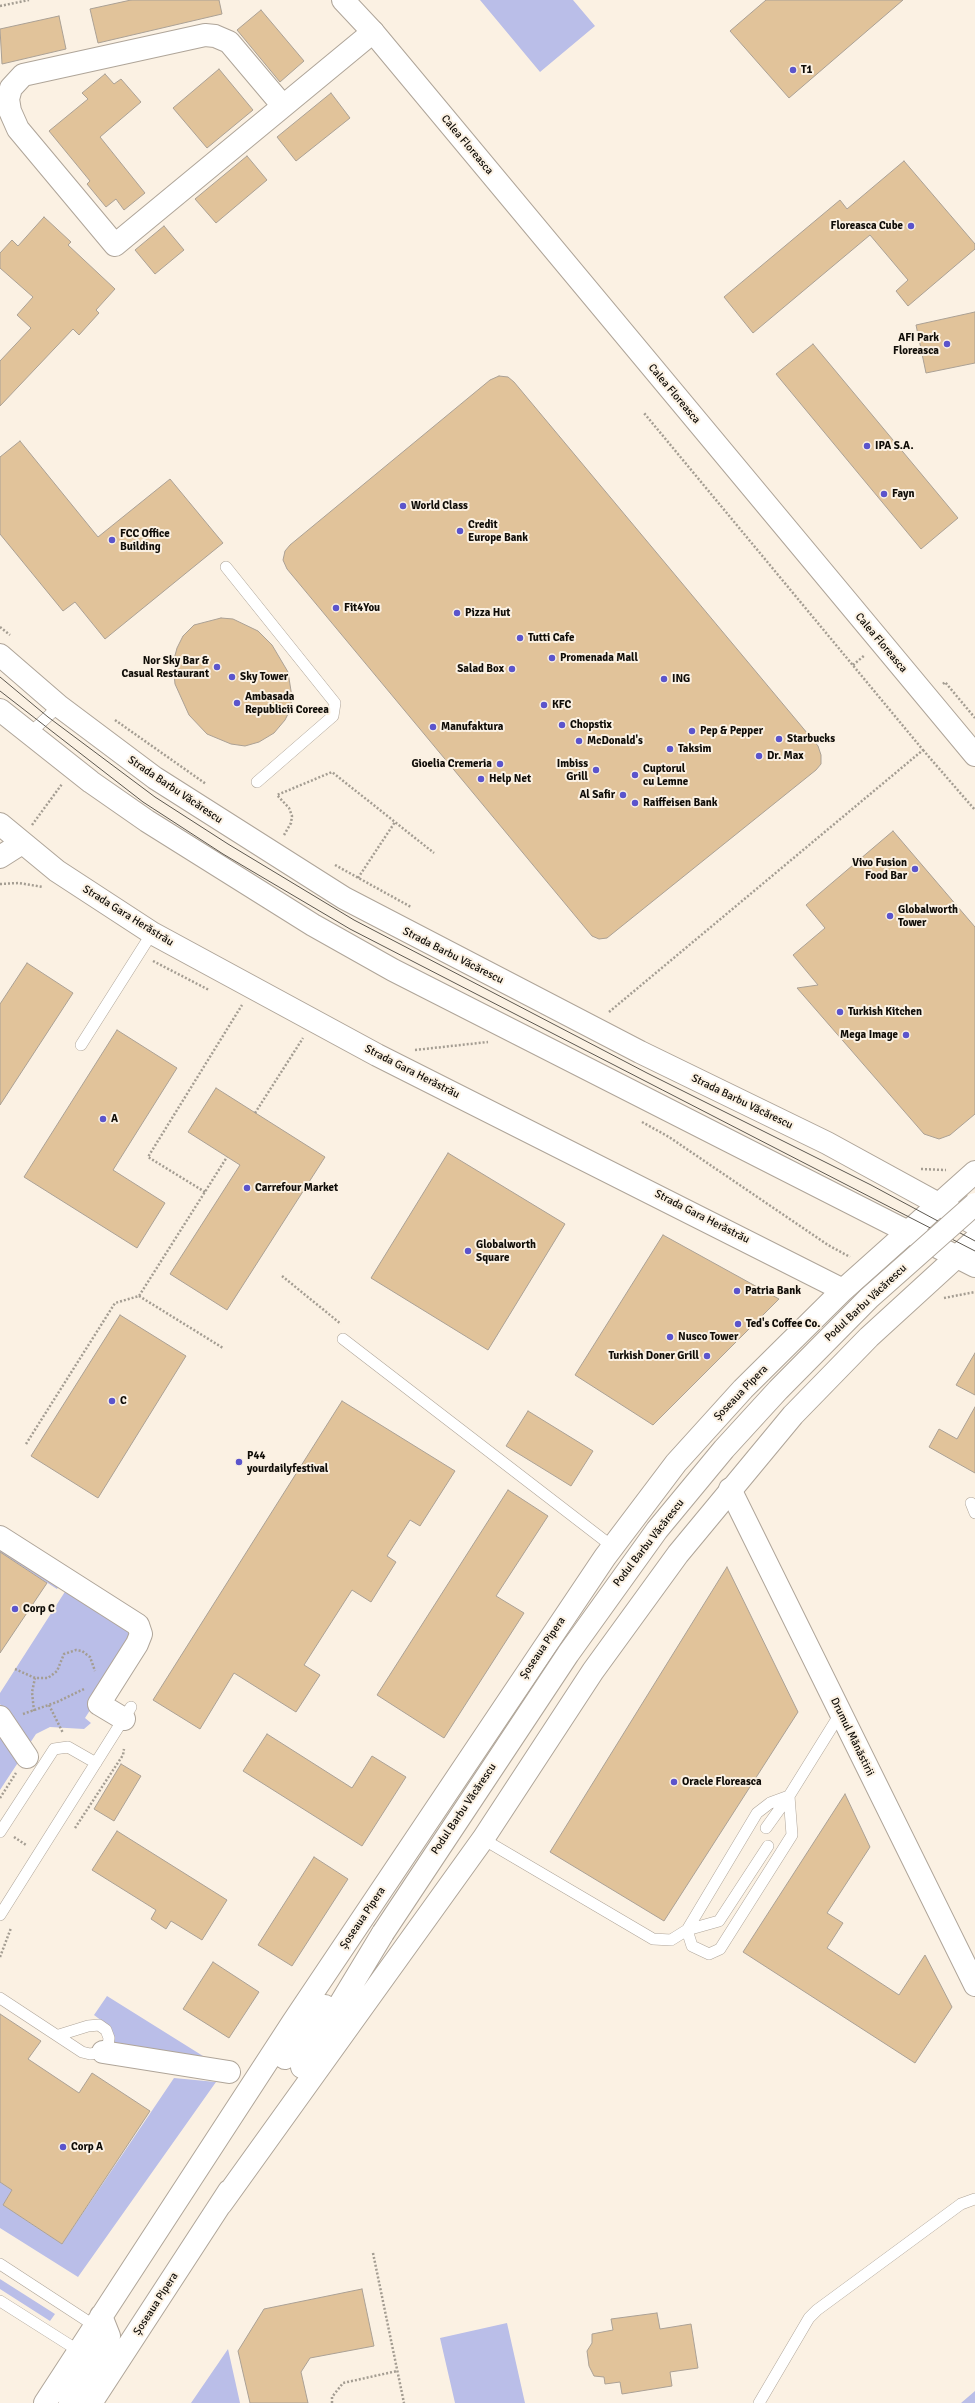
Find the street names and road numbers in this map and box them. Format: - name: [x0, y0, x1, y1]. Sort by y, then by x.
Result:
- street label: Calea Floreasca: [438, 112, 496, 178]
- street label: Calea Floreasca: [645, 361, 703, 427]
- street label: Calea Floreasca: [852, 610, 910, 676]
- street label: Strada Barbu Văcărescu: [125, 753, 225, 827]
- street label: Strada Gara Herăstrău: [80, 883, 176, 949]
- street label: Strada Barbu Văcărescu: [400, 925, 506, 987]
- street label: Strada Gara Herăstrău: [362, 1042, 462, 1102]
- street label: Strada Barbu Văcărescu: [689, 1072, 795, 1132]
- street label: Strada Gara Herăstrău: [652, 1187, 752, 1247]
- street label: Podul Barbu Văcărescu: [822, 1262, 910, 1344]
- street label: Șoseaua Pipera: [711, 1363, 771, 1423]
- street label: Podul Barbu Văcărescu: [611, 1497, 687, 1589]
- street label: Șoseaua Pipera: [517, 1615, 569, 1681]
- street label: Drumul Mănăstirii: [827, 1696, 877, 1778]
- street label: Podul Barbu Văcărescu: [429, 1761, 499, 1857]
- street label: Șoseaua Pipera: [337, 1885, 389, 1951]
- street label: Șoseaua Pipera: [131, 2270, 181, 2338]

